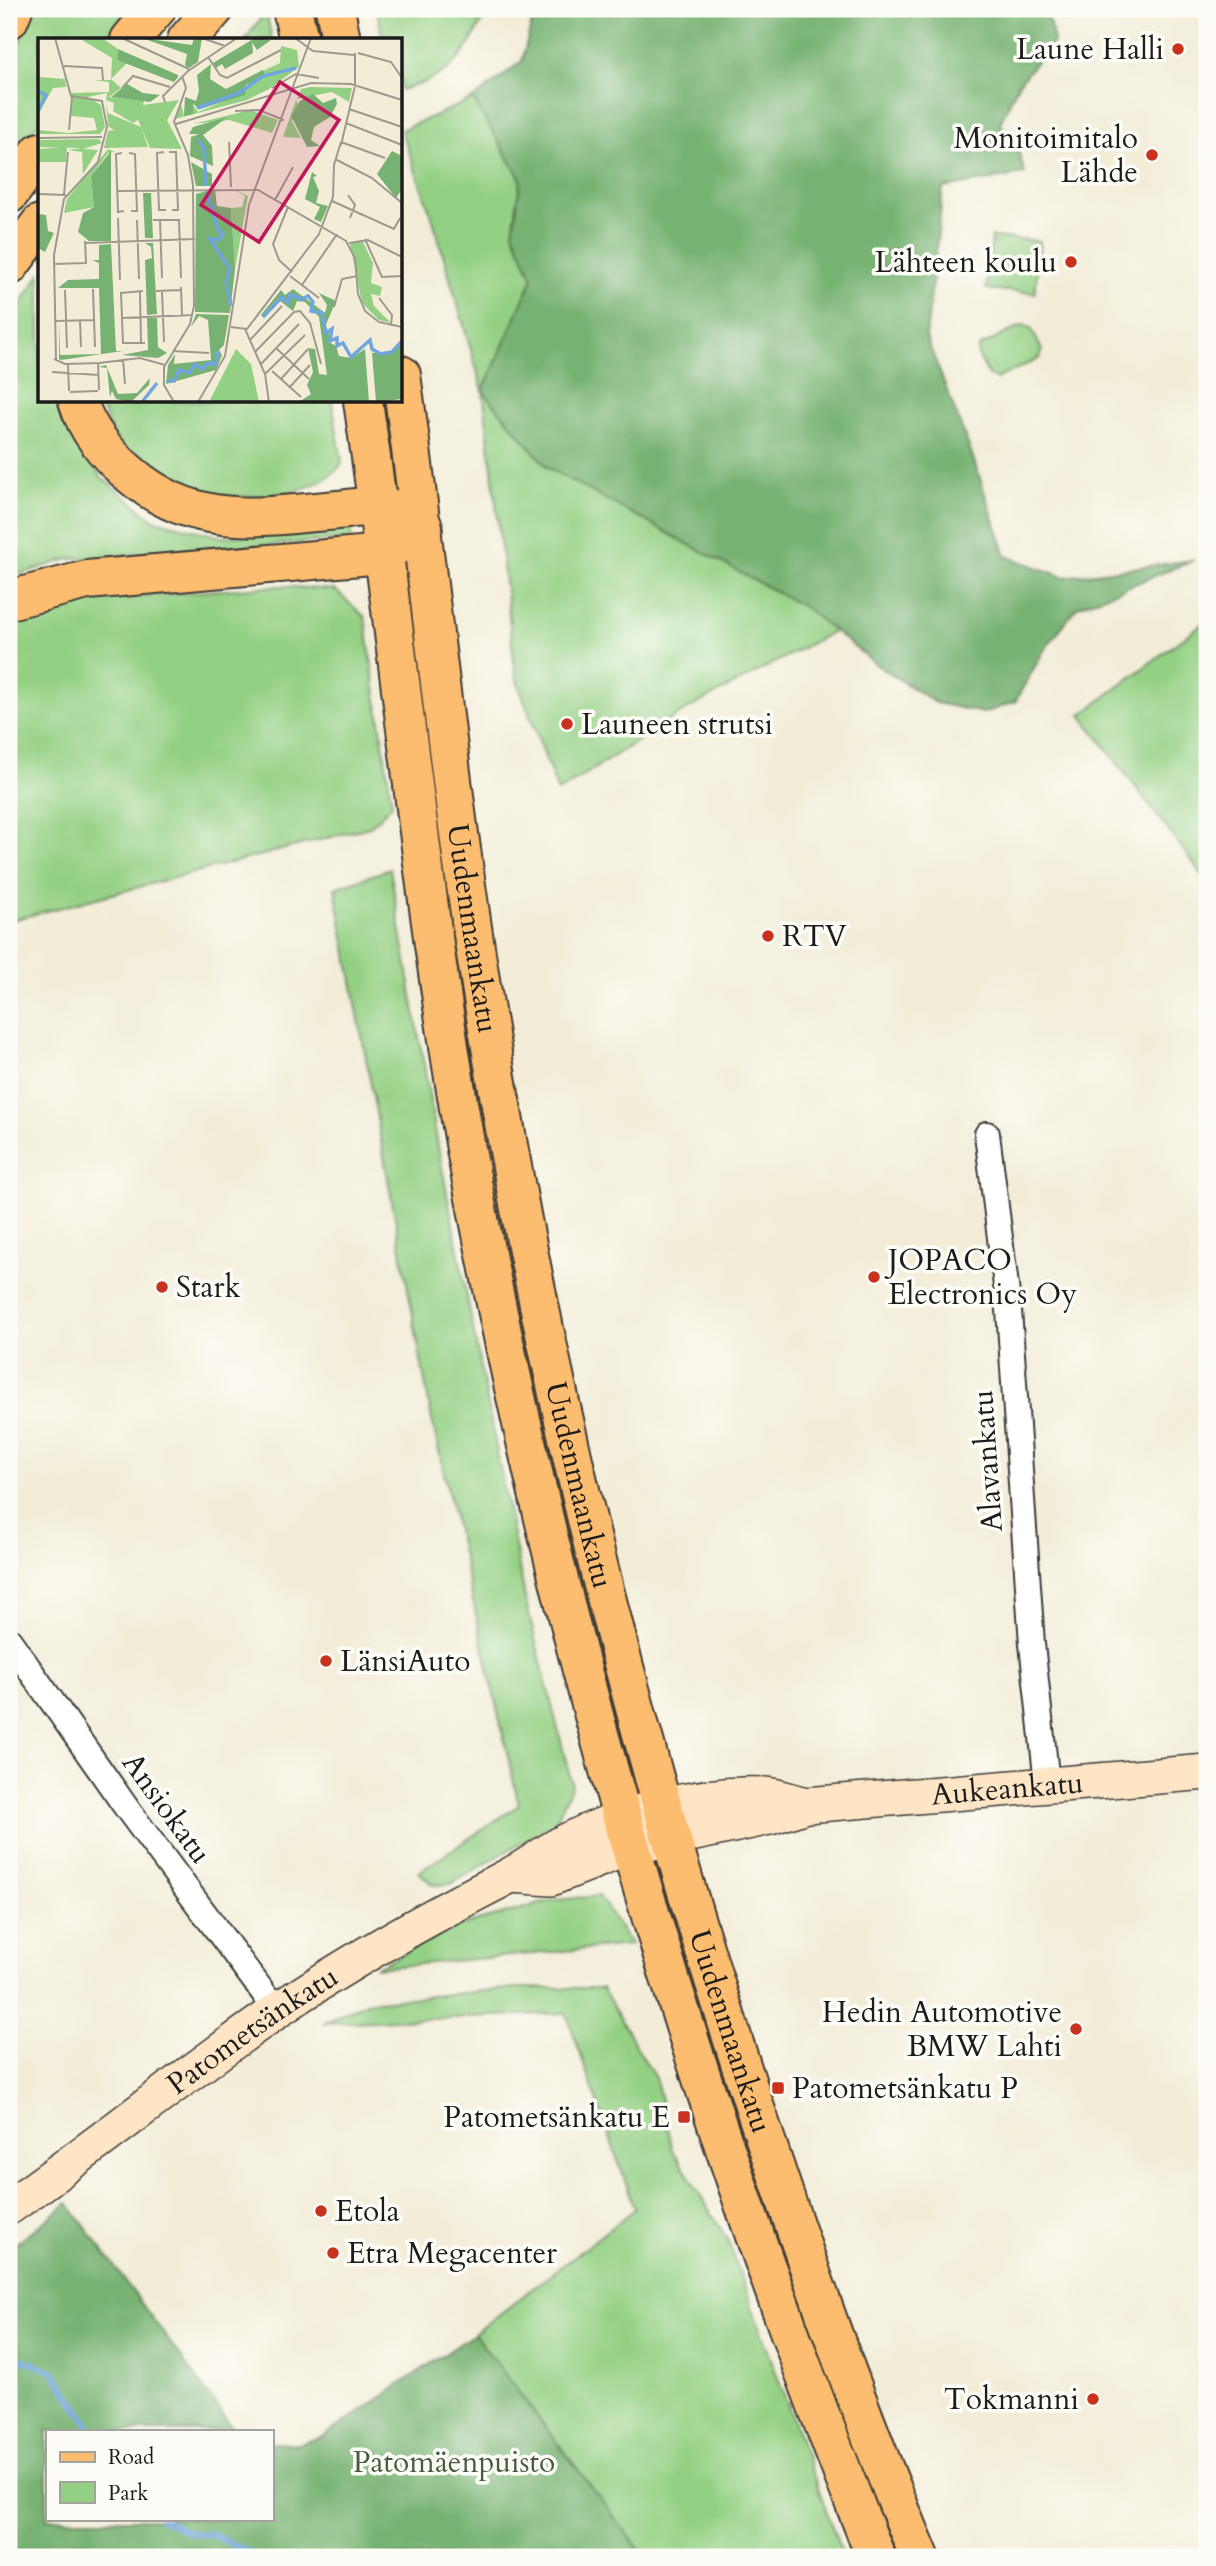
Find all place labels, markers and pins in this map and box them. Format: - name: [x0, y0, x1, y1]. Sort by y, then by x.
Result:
- place label: Laune Halli: [1016, 29, 1164, 70]
- marker: Laune Halli: [1170, 41, 1186, 57]
- place label: Monitoimitalo Lähde: [954, 118, 1138, 193]
- marker: Monitoimitalo Lähde: [1144, 147, 1160, 163]
- place label: Lähteen koulu: [875, 242, 1057, 283]
- marker: Lähteen koulu: [1063, 254, 1079, 270]
- place label: Launeen strutsi: [581, 704, 773, 745]
- marker: Launeen strutsi: [559, 716, 575, 732]
- place label: RTV: [782, 916, 847, 957]
- marker: RTV: [760, 928, 776, 944]
- place label: JOPACO Electronics Oy: [884, 1240, 1077, 1315]
- place label: Stark: [176, 1267, 240, 1308]
- marker: JOPACO Electronics Oy: [866, 1269, 882, 1285]
- marker: Stark: [154, 1279, 170, 1295]
- place label: LänsiAuto: [340, 1641, 470, 1682]
- marker: LänsiAuto: [318, 1653, 334, 1669]
- place label: Hedin Automotive BMW Lahti: [822, 1992, 1062, 2067]
- marker: Hedin Automotive BMW Lahti: [1068, 2021, 1084, 2037]
- place label: Patometsänkatu P: [792, 2068, 1018, 2109]
- marker: Patometsänkatu P: [770, 2080, 786, 2096]
- place label: Patometsänkatu E: [443, 2097, 670, 2138]
- marker: Patometsänkatu E: [676, 2109, 692, 2125]
- place label: Etola: [335, 2191, 400, 2232]
- marker: Etola: [313, 2203, 329, 2219]
- place label: Etra Megacenter: [347, 2233, 557, 2274]
- marker: Etra Megacenter: [325, 2245, 341, 2261]
- place label: Tokmanni: [944, 2379, 1079, 2420]
- marker: Tokmanni: [1085, 2391, 1101, 2407]

